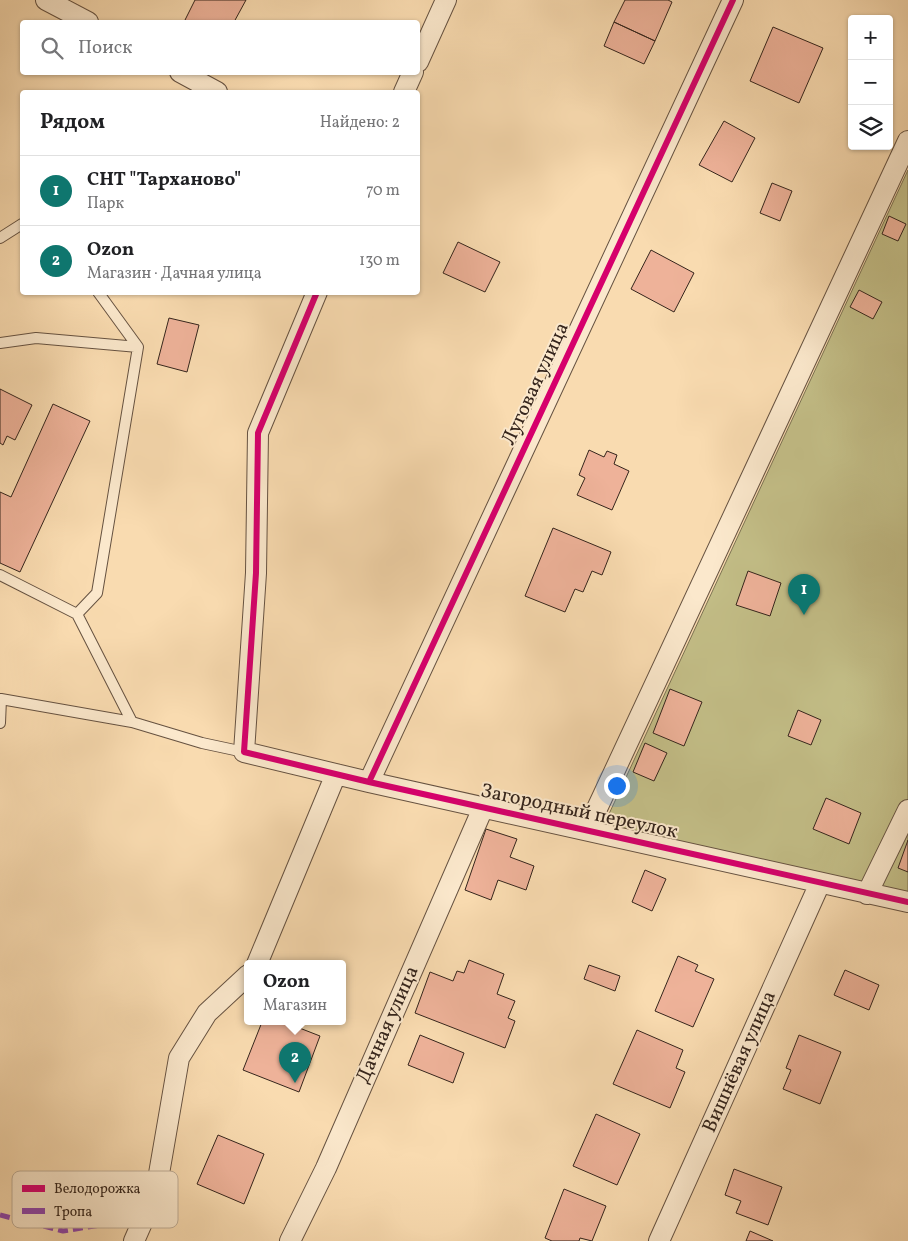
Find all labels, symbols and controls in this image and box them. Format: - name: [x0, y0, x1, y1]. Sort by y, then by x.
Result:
- map controls: [848, 15, 893, 150]
- button: +: [848, 15, 893, 60]
- search box: [20, 20, 420, 75]
- icon: search: [38, 34, 66, 62]
- text: Поиск: [78, 35, 132, 61]
- button: −: [848, 60, 893, 105]
- button: layers: [848, 105, 893, 150]
- text: Рядом: [40, 108, 105, 137]
- text: Найдено: 2: [320, 112, 400, 134]
- text: СНТ "Тарханово": [87, 167, 241, 193]
- text: 1: [53, 180, 59, 202]
- text: 70 m: [366, 180, 400, 202]
- text: Парк: [87, 193, 124, 215]
- text: Ozon: [87, 237, 134, 263]
- text: 2: [52, 250, 60, 272]
- text: 130 m: [359, 250, 400, 272]
- text: Магазин · Дачная улица: [87, 263, 262, 285]
- street label: Луговая улица: [495, 318, 577, 450]
- pin: 1: [788, 574, 820, 615]
- your location: [604, 773, 630, 799]
- street label: Загородный переулок: [478, 777, 680, 847]
- popup: [244, 960, 346, 1025]
- street label: Дачная улица: [350, 962, 426, 1088]
- text: Ozon: [263, 969, 310, 995]
- street label: Вишнёвая улица: [696, 987, 784, 1137]
- text: Магазин: [263, 995, 327, 1017]
- pin: 2: [279, 1042, 311, 1083]
- legend: [12, 1171, 178, 1228]
- text: Велодорожка: [54, 1180, 141, 1199]
- text: Тропа: [54, 1203, 92, 1222]

